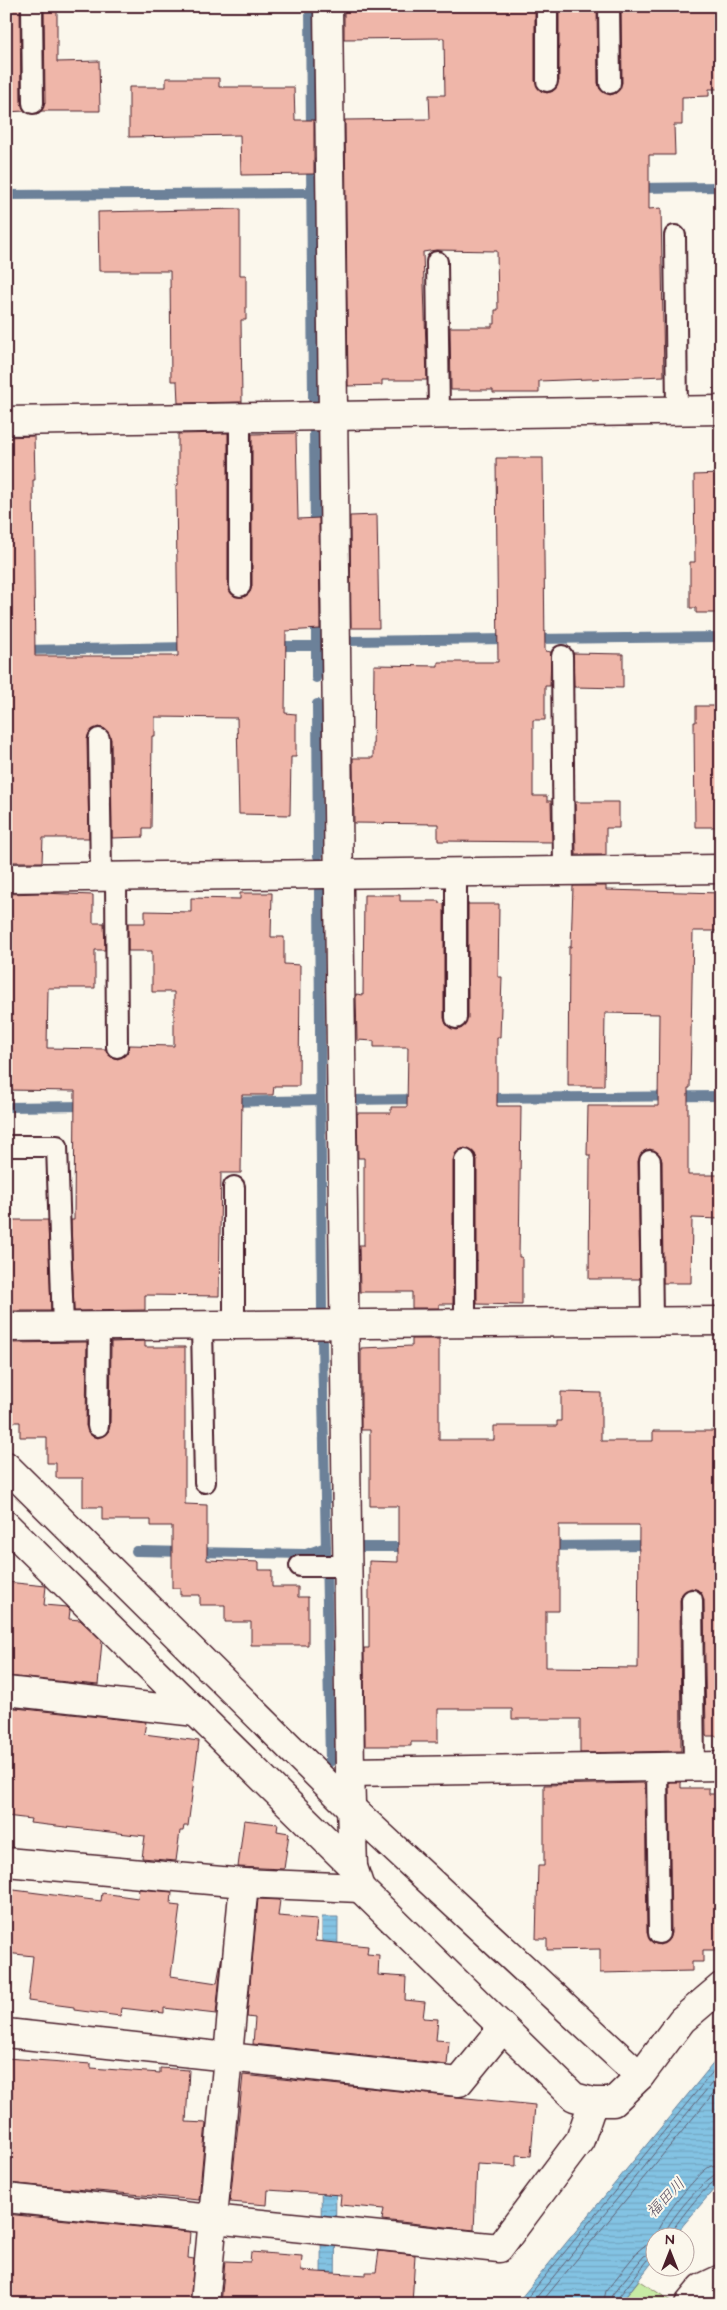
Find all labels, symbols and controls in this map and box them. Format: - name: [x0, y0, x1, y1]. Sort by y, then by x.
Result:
- water label: 福田川: [641, 2173, 690, 2223]
- north arrow: [644, 2228, 694, 2278]
- text: N: [666, 2230, 675, 2250]

